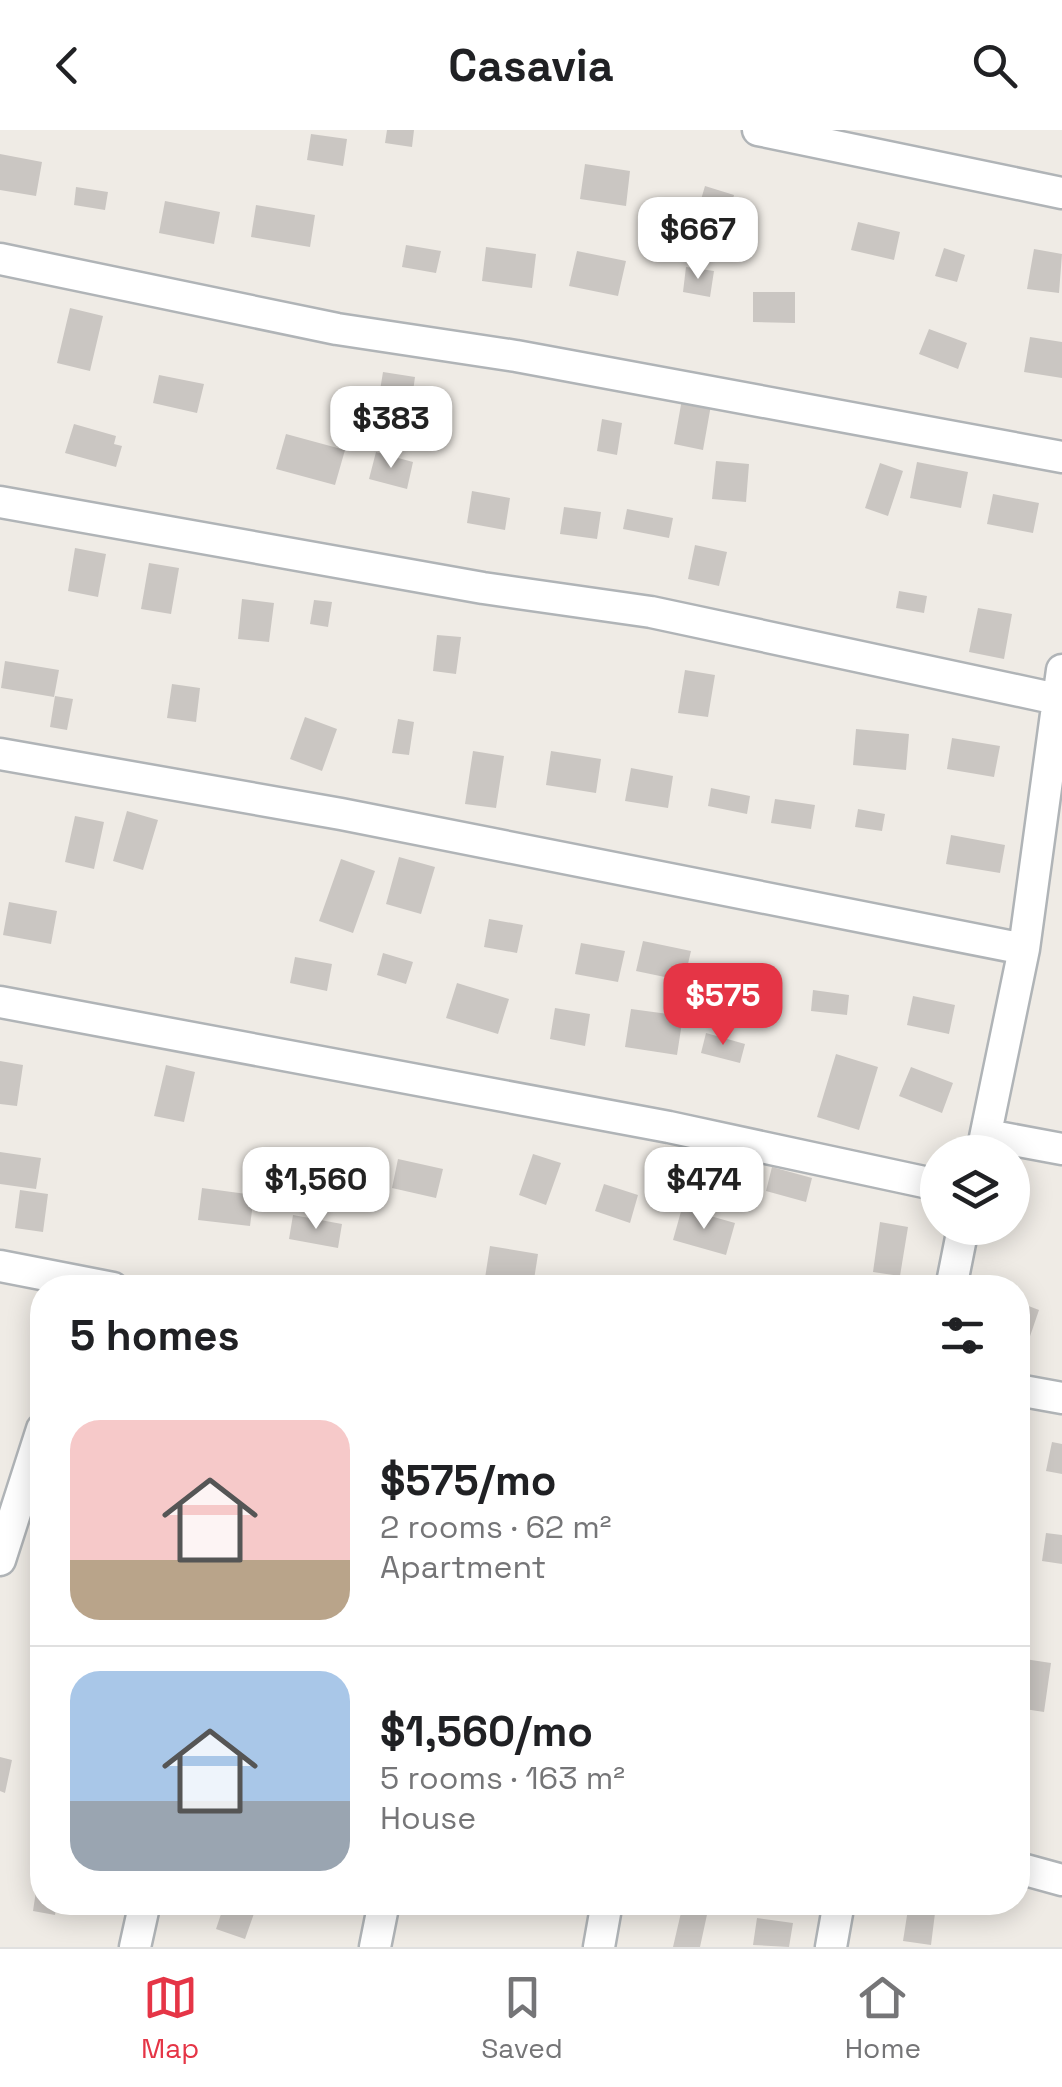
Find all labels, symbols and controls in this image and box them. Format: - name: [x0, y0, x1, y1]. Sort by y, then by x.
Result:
- text: Casavia: [448, 37, 614, 94]
- icon: back: [40, 38, 95, 93]
- icon: search: [967, 38, 1022, 93]
- pin: $667: [639, 197, 757, 282]
- text: $667: [660, 209, 736, 249]
- pin: $383: [332, 386, 450, 471]
- text: $383: [352, 398, 430, 438]
- pin: $575: [664, 963, 782, 1048]
- text: $575: [685, 975, 761, 1015]
- map controls: [920, 1135, 1030, 1245]
- button: layers: [920, 1135, 1030, 1245]
- pin: $1,560: [235, 1147, 397, 1232]
- pin: $474: [645, 1147, 763, 1232]
- text: $1,560: [265, 1159, 367, 1199]
- text: $474: [666, 1159, 742, 1199]
- icon: filters: [935, 1308, 990, 1363]
- text: 5 homes: [70, 1309, 240, 1362]
- text: $575/mo: [380, 1454, 556, 1507]
- icon: home: [150, 1460, 270, 1580]
- text: 2 rooms · 62 m²: [380, 1507, 612, 1547]
- text: Apartment: [380, 1547, 546, 1587]
- text: $1,560/mo: [380, 1705, 593, 1758]
- icon: home: [150, 1711, 270, 1831]
- text: 5 rooms · 163 m²: [380, 1758, 625, 1798]
- text: House: [380, 1798, 476, 1838]
- tab: Map: [141, 1970, 199, 2066]
- tab: Saved: [481, 1970, 563, 2066]
- tab: Home: [845, 1970, 921, 2066]

